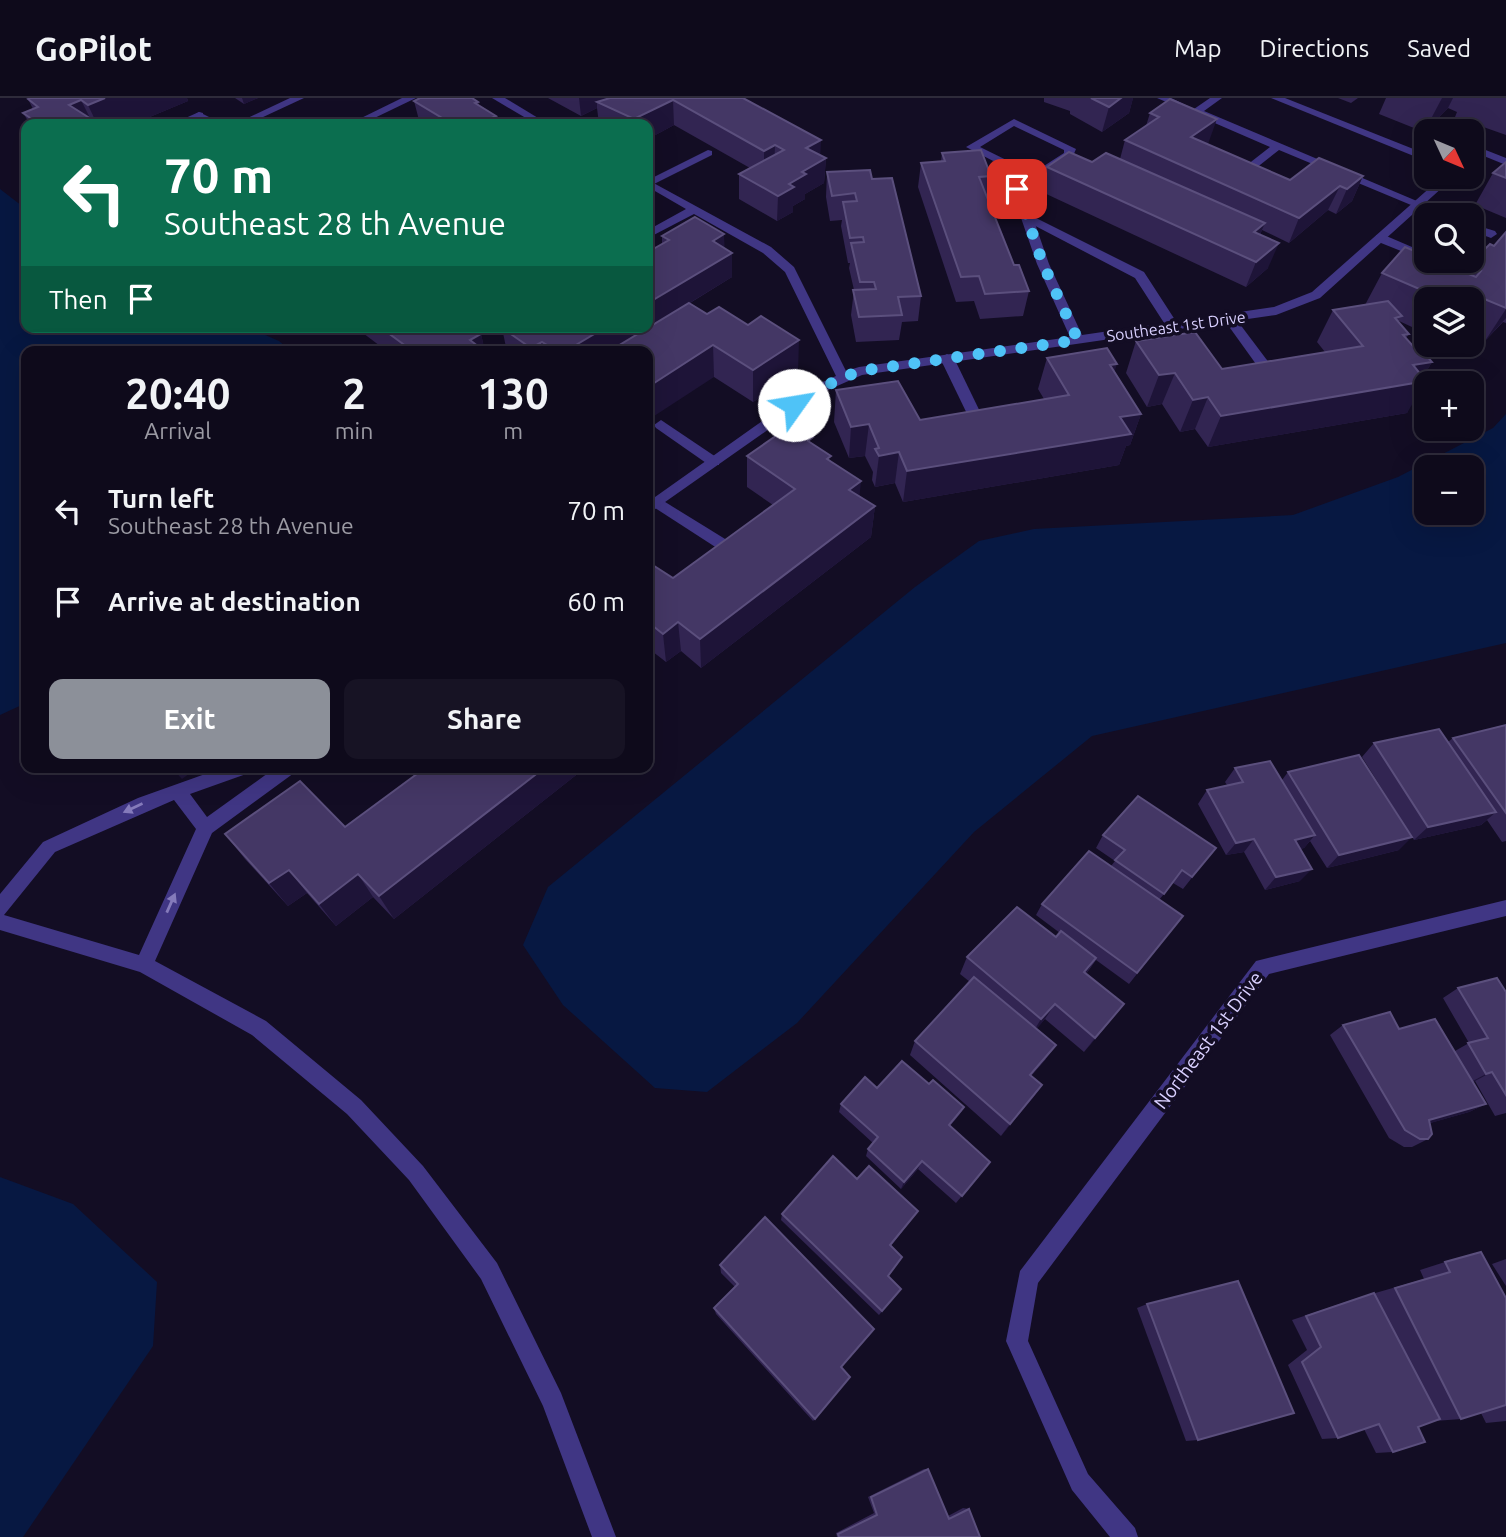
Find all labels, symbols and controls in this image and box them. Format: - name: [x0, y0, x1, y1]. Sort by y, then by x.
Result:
- text: GoPilot: [35, 30, 152, 67]
- text: Map: [1174, 35, 1221, 62]
- text: Directions: [1259, 35, 1369, 62]
- text: Saved: [1407, 35, 1471, 62]
- north arrow: [1414, 119, 1484, 189]
- map controls: [1414, 119, 1484, 525]
- icon: left: [49, 147, 140, 238]
- text: 70 m: [164, 147, 273, 202]
- pin: [987, 159, 1047, 219]
- icon: arrive: [998, 170, 1036, 208]
- button: search: [1414, 203, 1484, 273]
- text: Southeast 28 th Avenue: [164, 205, 506, 241]
- icon: arrive: [122, 280, 160, 318]
- text: Then: [49, 285, 108, 314]
- button: layers: [1414, 287, 1484, 357]
- street label: Southeast 1st Drive: [1105, 307, 1247, 345]
- position arrow: [757, 368, 831, 442]
- text: 20:40: [125, 370, 230, 417]
- text: 2: [342, 370, 366, 417]
- text: 130: [478, 370, 549, 417]
- button: +: [1414, 371, 1484, 441]
- text: Arrival: [144, 418, 211, 443]
- text: min: [335, 418, 373, 443]
- text: m: [503, 418, 523, 443]
- button: −: [1414, 455, 1484, 525]
- text: Turn left: [108, 484, 214, 513]
- icon: left: [49, 492, 87, 530]
- text: 70 m: [567, 496, 625, 525]
- text: Southeast 28 th Avenue: [108, 513, 354, 538]
- icon: arrive: [49, 583, 87, 621]
- text: Arrive at destination: [108, 587, 361, 616]
- text: 60 m: [567, 587, 625, 616]
- button: Exit: [49, 679, 330, 759]
- button: Share: [344, 679, 625, 759]
- one-way arrow: [123, 802, 143, 814]
- one-way arrow: [165, 893, 177, 913]
- street label: Northeast 1st Drive: [1149, 967, 1267, 1113]

